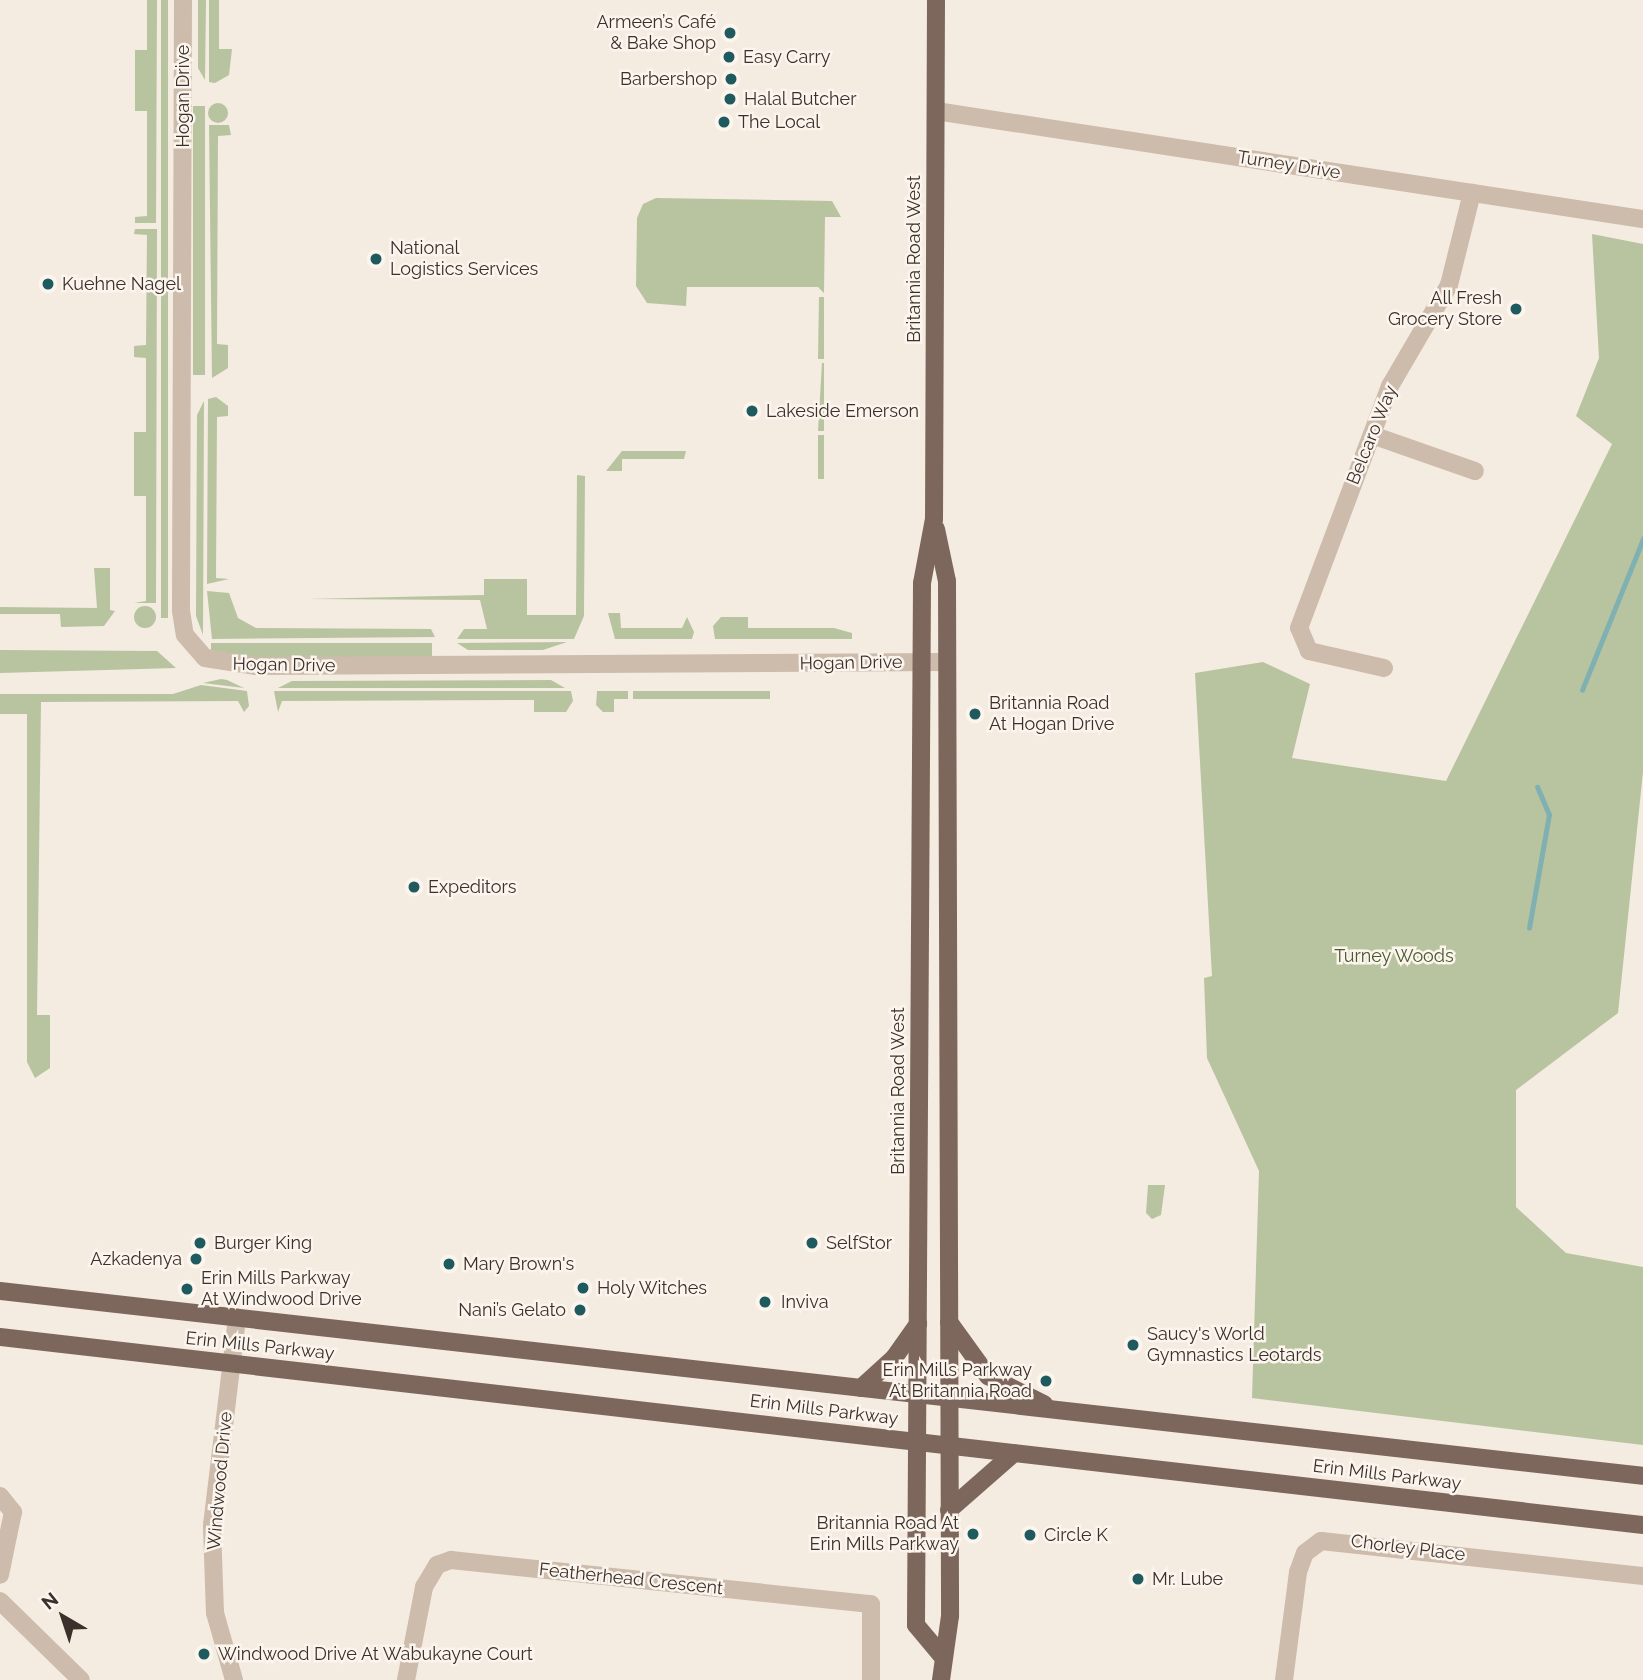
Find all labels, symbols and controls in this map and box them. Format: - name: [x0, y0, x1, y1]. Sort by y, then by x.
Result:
- place label: Armeen’s Café & Bake Shop: [596, 12, 716, 54]
- marker: Armeen’s Café & Bake Shop: [722, 25, 738, 41]
- street label: Hogan Drive: [172, 45, 194, 147]
- place label: Easy Carry: [743, 46, 831, 68]
- marker: Easy Carry: [721, 49, 737, 65]
- place label: Barbershop: [620, 68, 717, 90]
- marker: Barbershop: [723, 71, 739, 87]
- place label: Halal Butcher: [744, 88, 857, 110]
- marker: Halal Butcher: [722, 91, 738, 107]
- place label: The Local: [738, 111, 820, 133]
- marker: The Local: [716, 114, 732, 130]
- street label: Turney Drive: [1236, 146, 1342, 184]
- street label: Britannia Road West: [903, 175, 925, 343]
- place label: National Logistics Services: [390, 238, 538, 280]
- marker: National Logistics Services: [368, 251, 384, 267]
- place label: Kuehne Nagel: [62, 273, 181, 295]
- marker: Kuehne Nagel: [40, 276, 56, 292]
- place label: All Fresh Grocery Store: [1387, 288, 1502, 330]
- marker: All Fresh Grocery Store: [1508, 301, 1524, 317]
- street label: Belcaro Way: [1342, 382, 1402, 488]
- place label: Lakeside Emerson: [766, 400, 919, 422]
- marker: Lakeside Emerson: [744, 403, 760, 419]
- street label: Hogan Drive: [799, 651, 903, 675]
- street label: Hogan Drive: [232, 653, 336, 677]
- place label: Britannia Road At Hogan Drive: [989, 693, 1114, 736]
- marker: Britannia Road At Hogan Drive: [967, 706, 983, 722]
- place label: Expeditors: [428, 876, 516, 898]
- marker: Expeditors: [406, 879, 422, 895]
- park label: Turney Woods: [1334, 945, 1454, 967]
- street label: Britannia Road West: [887, 1007, 909, 1175]
- place label: Burger King: [214, 1232, 312, 1254]
- place label: SelfStor: [826, 1232, 892, 1254]
- marker: Burger King: [192, 1235, 208, 1251]
- marker: SelfStor: [804, 1235, 820, 1251]
- place label: Azkadenya: [90, 1248, 182, 1270]
- marker: Azkadenya: [188, 1251, 204, 1267]
- place label: Mary Brown's: [463, 1253, 575, 1275]
- marker: Mary Brown's: [441, 1256, 457, 1272]
- place label: Erin Mills Parkway At Windwood Drive: [201, 1268, 362, 1310]
- place label: Holy Witches: [597, 1277, 708, 1299]
- marker: Holy Witches: [575, 1280, 591, 1296]
- marker: Erin Mills Parkway At Windwood Drive: [179, 1281, 195, 1297]
- place label: Inviva: [781, 1291, 828, 1313]
- marker: Inviva: [755, 1292, 775, 1312]
- place label: Nani’s Gelato: [458, 1299, 566, 1321]
- marker: Nani’s Gelato: [572, 1302, 588, 1318]
- place label: Saucy's World Gymnastics Leotards: [1147, 1324, 1321, 1366]
- street label: Erin Mills Parkway: [185, 1327, 335, 1365]
- marker: Saucy's World Gymnastics Leotards: [1125, 1337, 1141, 1353]
- place label: Erin Mills Parkway At Britannia Road: [883, 1360, 1032, 1402]
- marker: Erin Mills Parkway At Britannia Road: [1038, 1373, 1054, 1389]
- street label: Erin Mills Parkway: [749, 1390, 899, 1430]
- street label: Windwood Drive: [203, 1411, 237, 1551]
- street label: Erin Mills Parkway: [1312, 1455, 1462, 1495]
- place label: Britannia Road At Erin Mills Parkway: [810, 1513, 959, 1556]
- place label: Circle K: [1044, 1524, 1108, 1546]
- marker: Britannia Road At Erin Mills Parkway: [965, 1526, 981, 1542]
- marker: Circle K: [1022, 1527, 1038, 1543]
- street label: Chorley Place: [1349, 1530, 1467, 1566]
- street label: Featherhead Crescent: [538, 1559, 724, 1599]
- place label: Mr. Lube: [1152, 1568, 1223, 1590]
- marker: Mr. Lube: [1130, 1571, 1146, 1587]
- north arrow: [28, 1582, 98, 1652]
- text: N: [37, 1588, 62, 1614]
- place label: Windwood Drive At Wabukayne Court: [218, 1643, 534, 1665]
- marker: Windwood Drive At Wabukayne Court: [196, 1646, 212, 1662]

